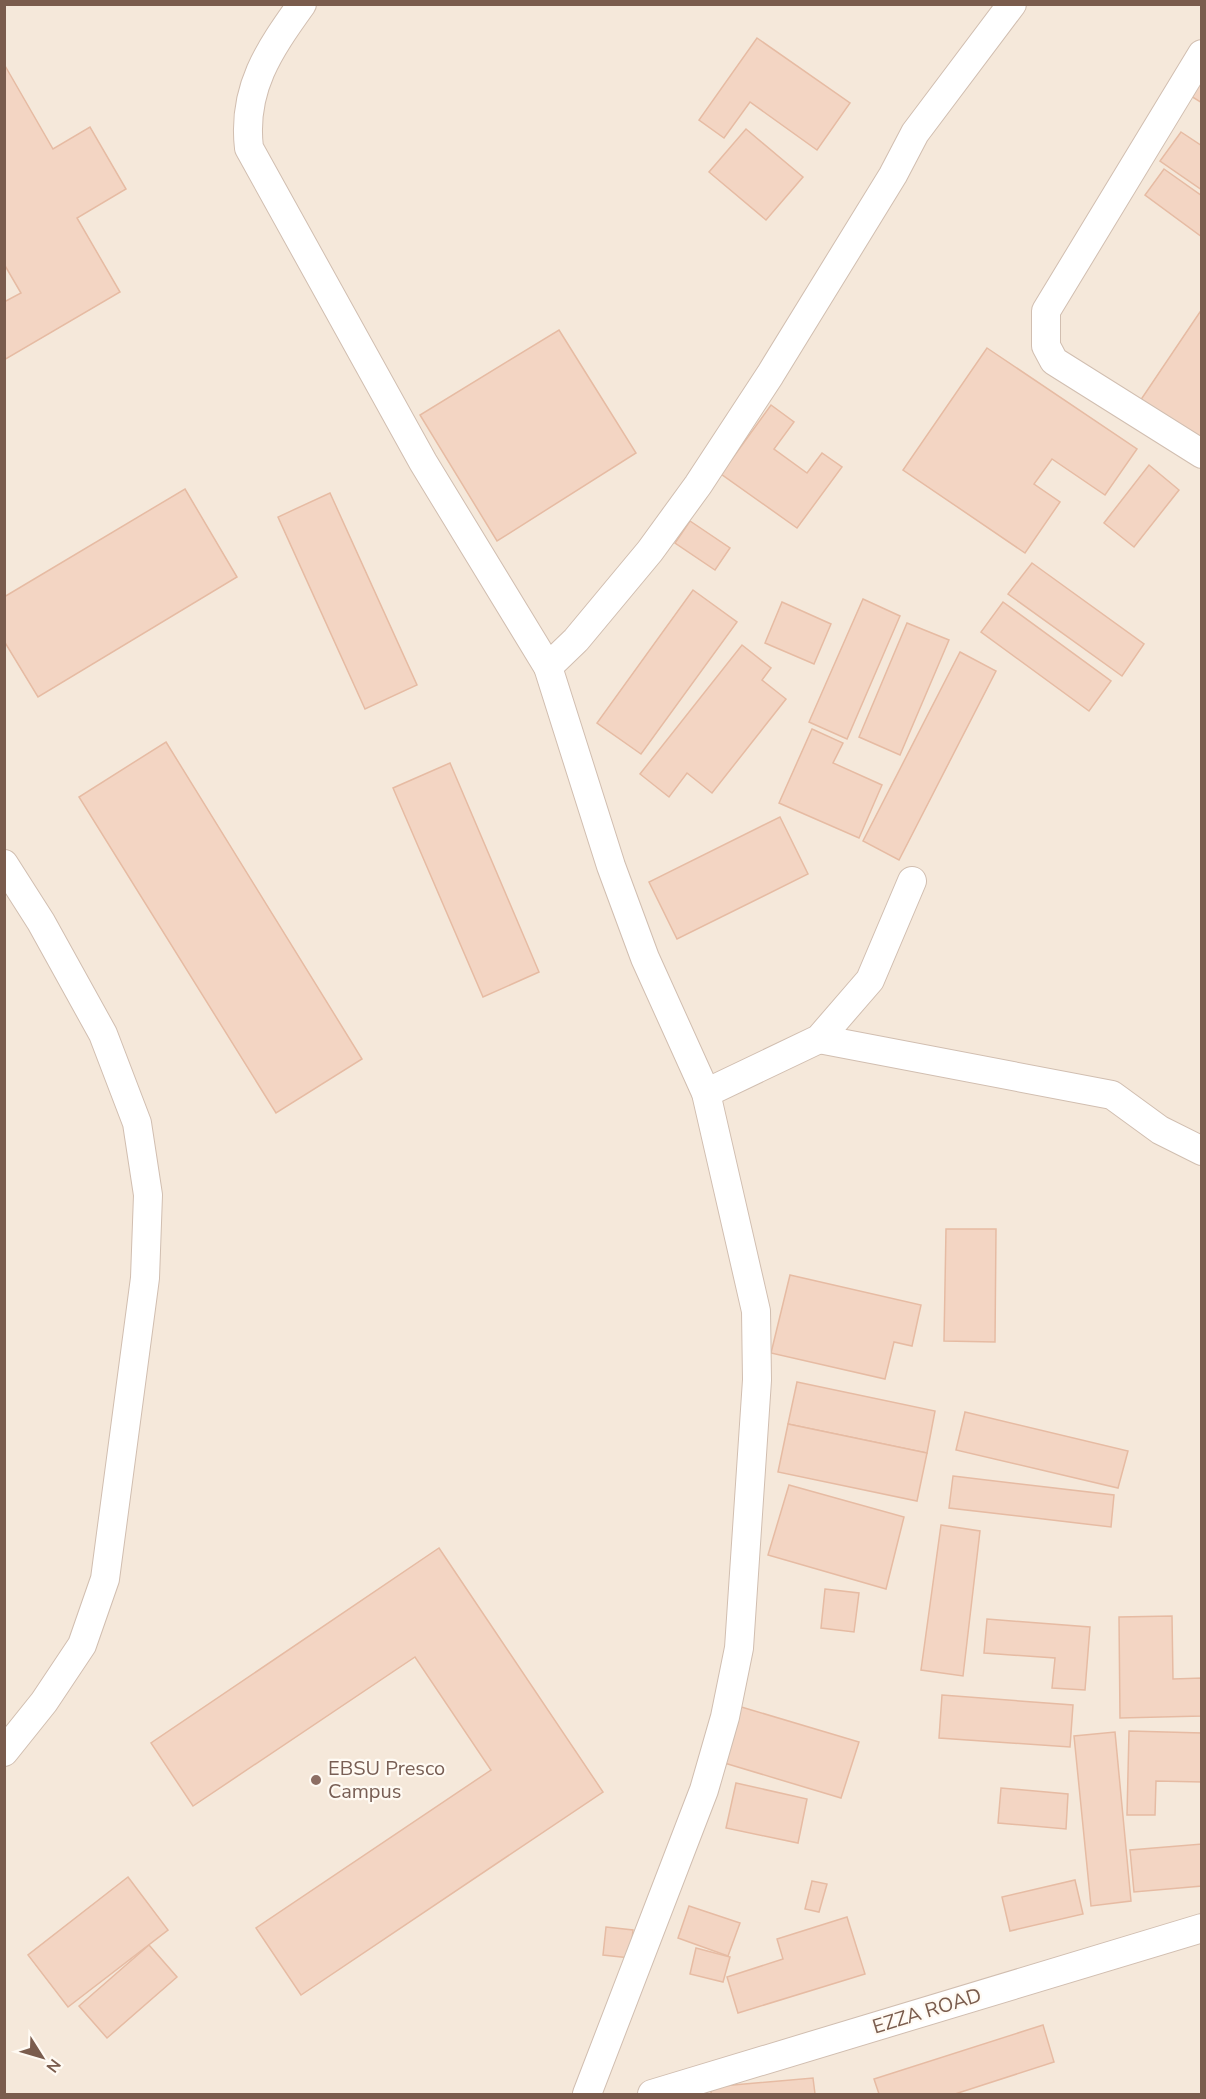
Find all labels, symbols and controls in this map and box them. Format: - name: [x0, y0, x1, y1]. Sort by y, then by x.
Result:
- place label: EBSU Presco Campus: [328, 1755, 445, 1805]
- marker: EBSU Presco Campus: [309, 1773, 323, 1787]
- street label: EZZA ROAD: [869, 1982, 985, 2040]
- north arrow: [12, 2027, 72, 2087]
- text: N: [41, 2054, 66, 2077]

